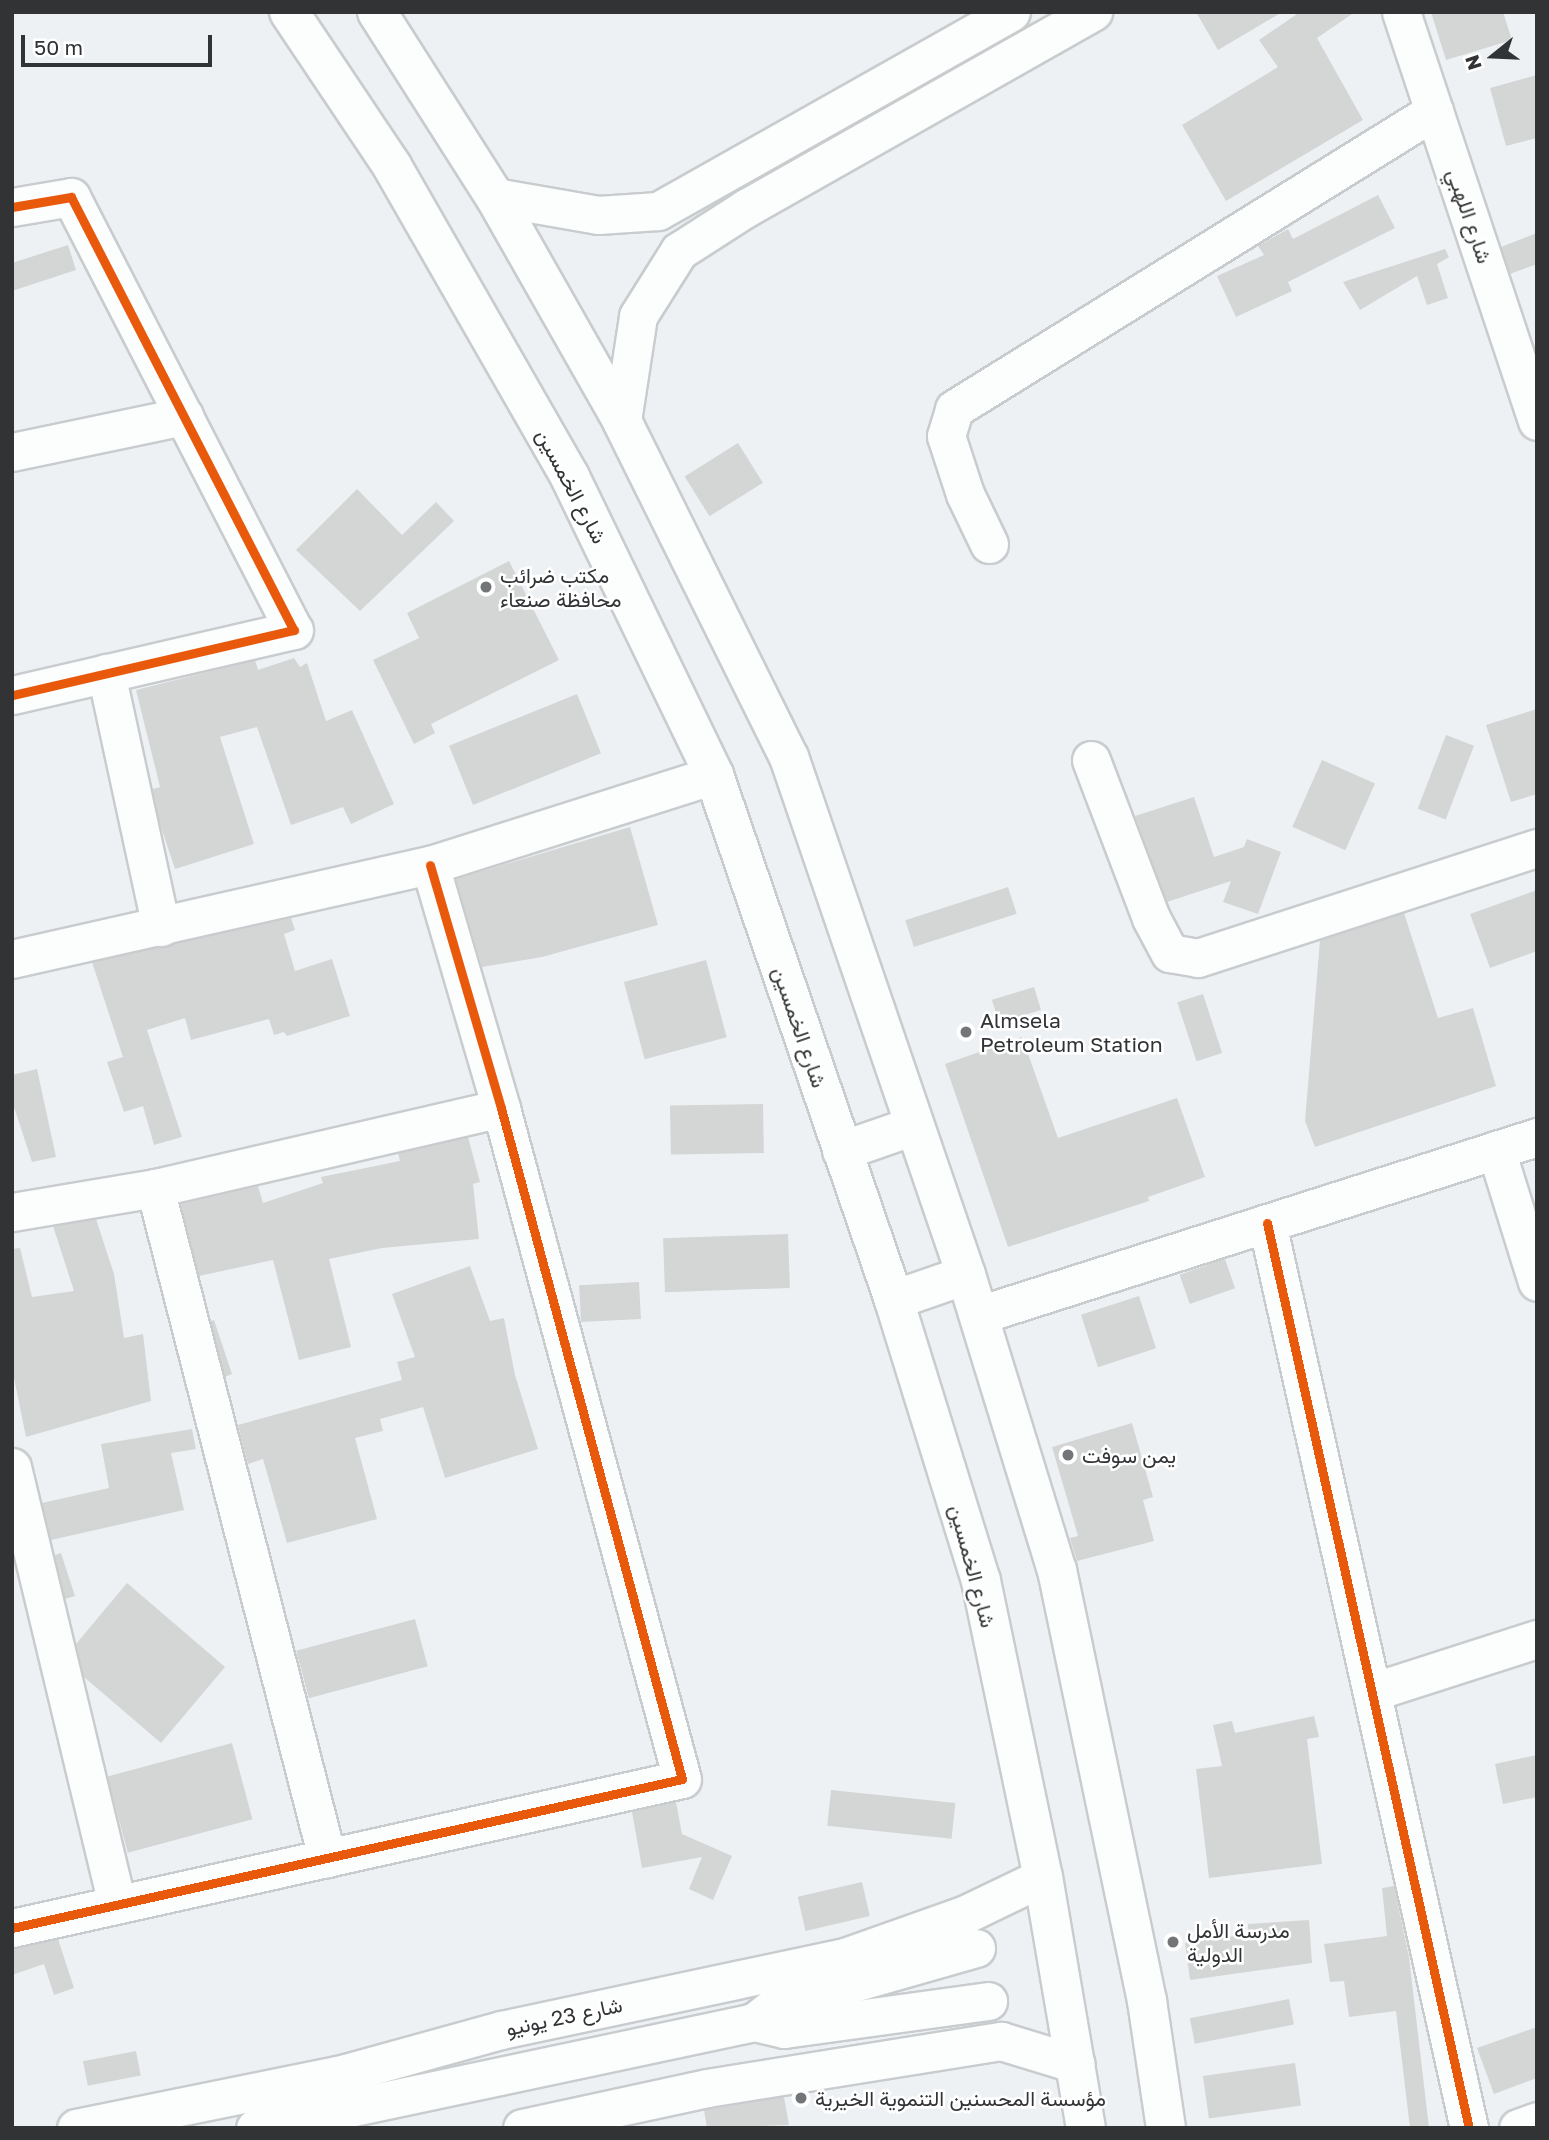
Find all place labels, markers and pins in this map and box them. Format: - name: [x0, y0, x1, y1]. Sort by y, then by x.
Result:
- place label: مكتب ضرائب محافظة صنعاء: [500, 562, 622, 612]
- marker: مكتب ضرائب محافظة صنعاء: [478, 579, 494, 595]
- place label: Almsela Petroleum Station: [980, 1007, 1163, 1057]
- marker: Almsela Petroleum Station: [958, 1024, 974, 1040]
- place label: يمن سوفت: [1082, 1442, 1176, 1468]
- marker: يمن سوفت: [1060, 1447, 1076, 1463]
- place label: مدرسة الأمل الدولية: [1187, 1917, 1290, 1967]
- marker: مدرسة الأمل الدولية: [1165, 1934, 1181, 1950]
- place label: مؤسسة المحسنين التنموية الخيرية: [815, 2085, 1106, 2111]
- marker: مؤسسة المحسنين التنموية الخيرية: [793, 2090, 809, 2106]

